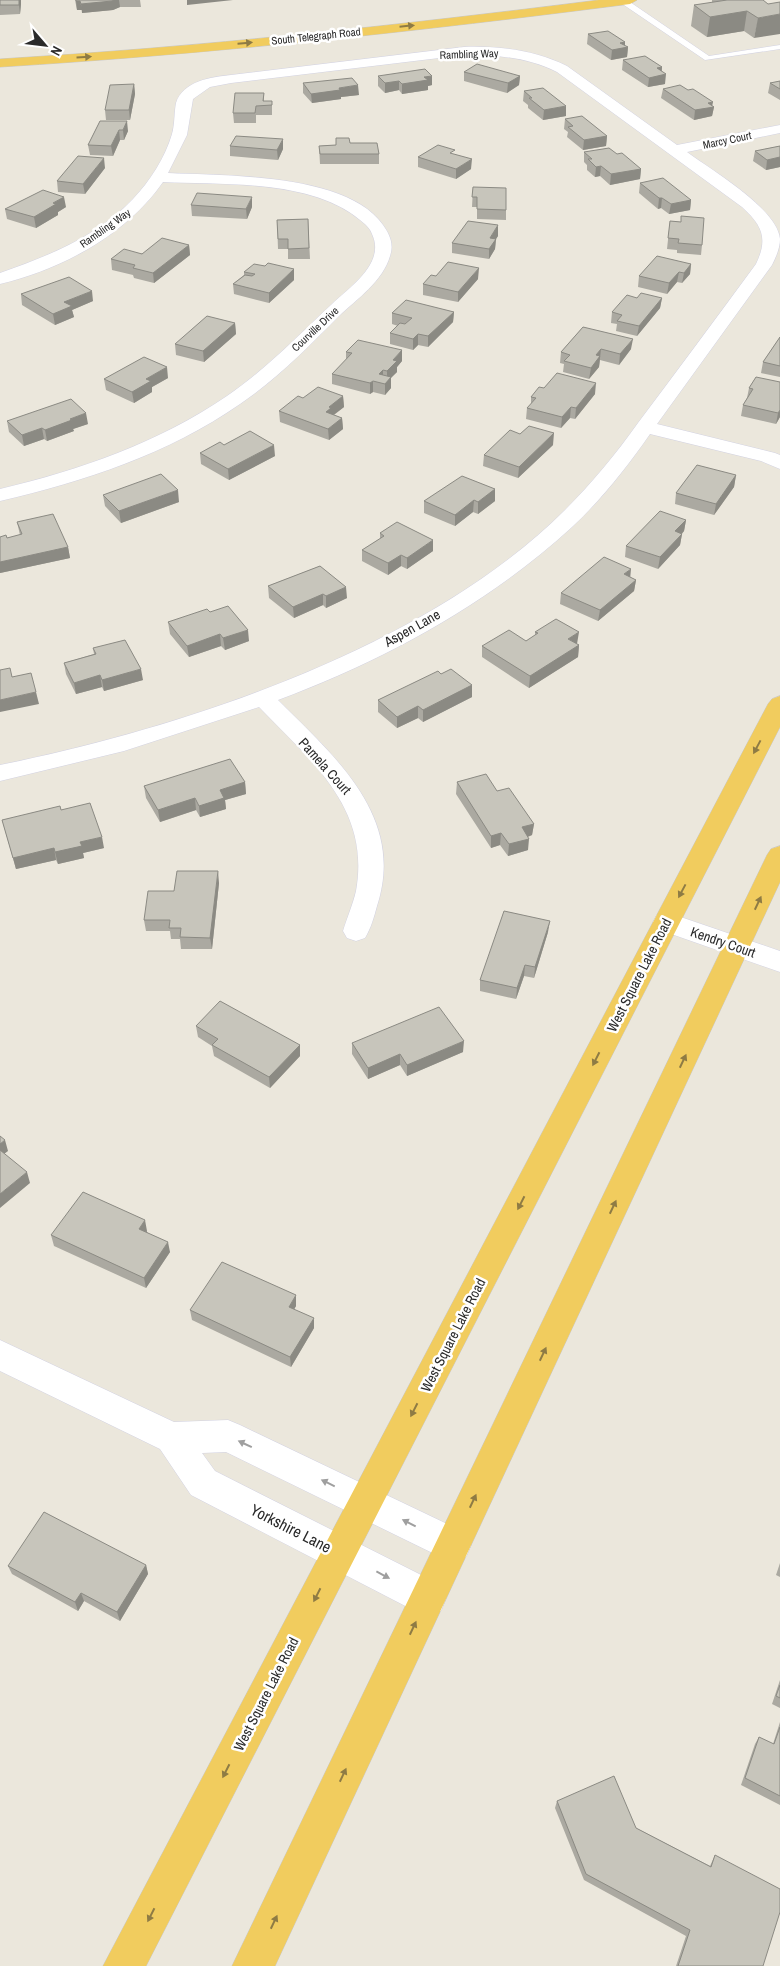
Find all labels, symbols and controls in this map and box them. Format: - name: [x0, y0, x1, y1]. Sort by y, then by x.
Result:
- north arrow: [20, 20, 70, 70]
- one-way arrow: [399, 22, 415, 30]
- street label: South Telegraph Road: [271, 24, 361, 48]
- one-way arrow: [238, 39, 254, 47]
- text: N: [47, 43, 66, 59]
- street label: Rambling Way: [439, 46, 499, 62]
- one-way arrow: [76, 53, 92, 61]
- street label: Marcy Court: [702, 128, 753, 152]
- street label: Rambling Way: [77, 205, 134, 251]
- street label: Courville Drive: [288, 304, 342, 354]
- street label: Aspen Lane: [380, 605, 443, 651]
- street label: Pamela Court: [295, 734, 355, 798]
- one-way arrow: [753, 740, 762, 754]
- one-way arrow: [678, 884, 686, 898]
- one-way arrow: [753, 895, 762, 910]
- street label: West Square Lake Road: [603, 915, 675, 1035]
- street label: Kendry Court: [688, 922, 758, 962]
- one-way arrow: [592, 1052, 600, 1066]
- one-way arrow: [679, 1054, 687, 1068]
- one-way arrow: [517, 1196, 525, 1210]
- one-way arrow: [609, 1200, 617, 1215]
- street label: West Square Lake Road: [417, 1275, 489, 1395]
- one-way arrow: [539, 1347, 547, 1361]
- one-way arrow: [410, 1402, 418, 1417]
- one-way arrow: [238, 1440, 253, 1448]
- one-way arrow: [321, 1479, 335, 1487]
- one-way arrow: [470, 1494, 478, 1508]
- street label: Yorkshire Lane: [247, 1498, 335, 1558]
- one-way arrow: [402, 1519, 417, 1528]
- one-way arrow: [376, 1571, 390, 1579]
- one-way arrow: [313, 1588, 321, 1603]
- one-way arrow: [409, 1621, 417, 1636]
- street label: West Square Lake Road: [230, 1634, 302, 1754]
- one-way arrow: [222, 1763, 230, 1778]
- one-way arrow: [340, 1768, 348, 1782]
- one-way arrow: [147, 1908, 155, 1922]
- one-way arrow: [270, 1915, 278, 1929]

